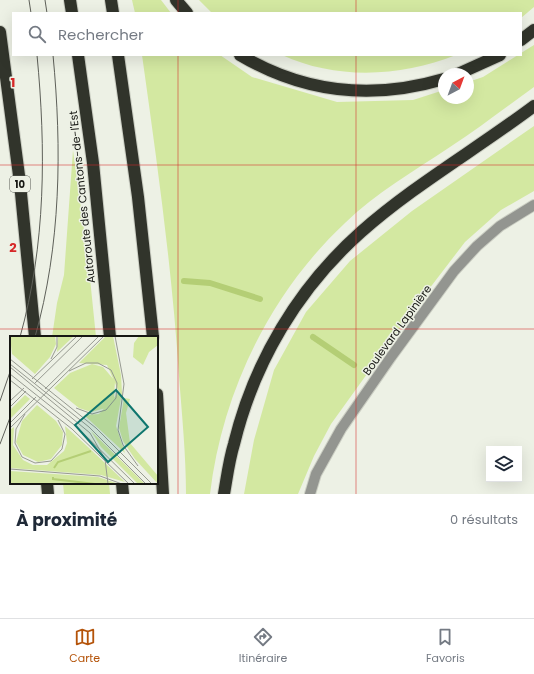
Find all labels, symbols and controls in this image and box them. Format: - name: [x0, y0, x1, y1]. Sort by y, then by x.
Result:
- search box: [12, 12, 522, 56]
- icon: search: [26, 23, 48, 45]
- text: Rechercher: [58, 24, 144, 45]
- north arrow: [438, 68, 474, 104]
- text: 1: [11, 73, 15, 92]
- street label: Autoroute des Cantons-de-l'Est: [65, 110, 99, 284]
- road number: 10: [10, 176, 30, 192]
- text: 2: [9, 238, 17, 257]
- street label: Boulevard Lapinière: [359, 281, 435, 378]
- inset map: [10, 336, 158, 484]
- map controls: [486, 446, 522, 482]
- button: layers: [486, 446, 522, 482]
- text: À proximité: [16, 508, 117, 532]
- text: 0 résultats: [450, 510, 518, 529]
- tab: Carte: [69, 626, 100, 667]
- tab: Itinéraire: [239, 626, 287, 667]
- tab: Favoris: [426, 626, 465, 667]

